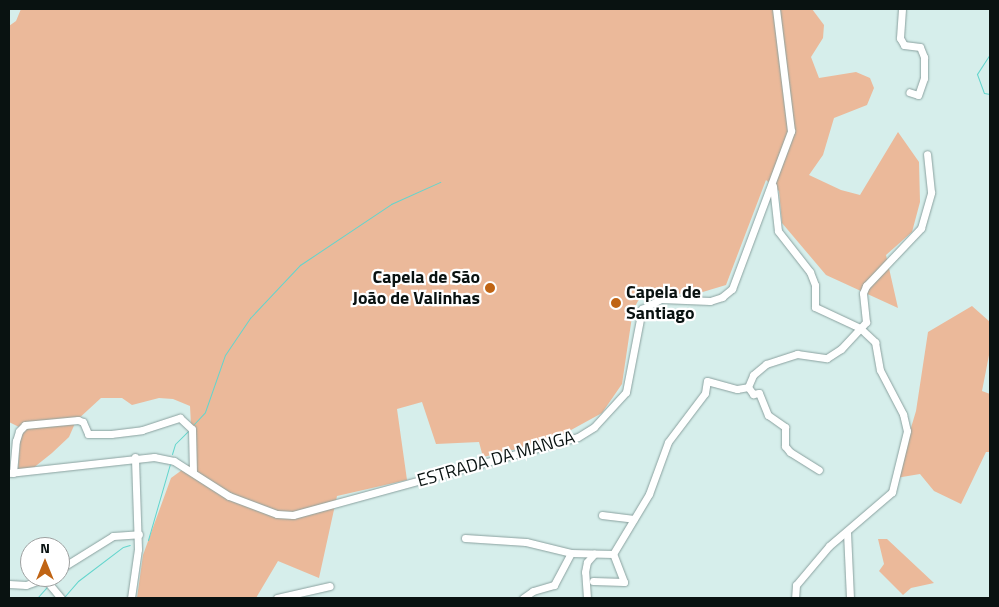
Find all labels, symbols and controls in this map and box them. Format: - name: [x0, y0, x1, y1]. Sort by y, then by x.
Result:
- place label: Capela de São João de Valinhas: [353, 267, 480, 310]
- marker: Capela de São João de Valinhas: [484, 282, 496, 294]
- place label: Capela de Santiago: [626, 282, 701, 324]
- marker: Capela de Santiago: [610, 297, 622, 309]
- street label: ESTRADA DA MANGA: [415, 426, 577, 492]
- north arrow: [20, 537, 70, 587]
- text: N: [40, 537, 50, 558]

